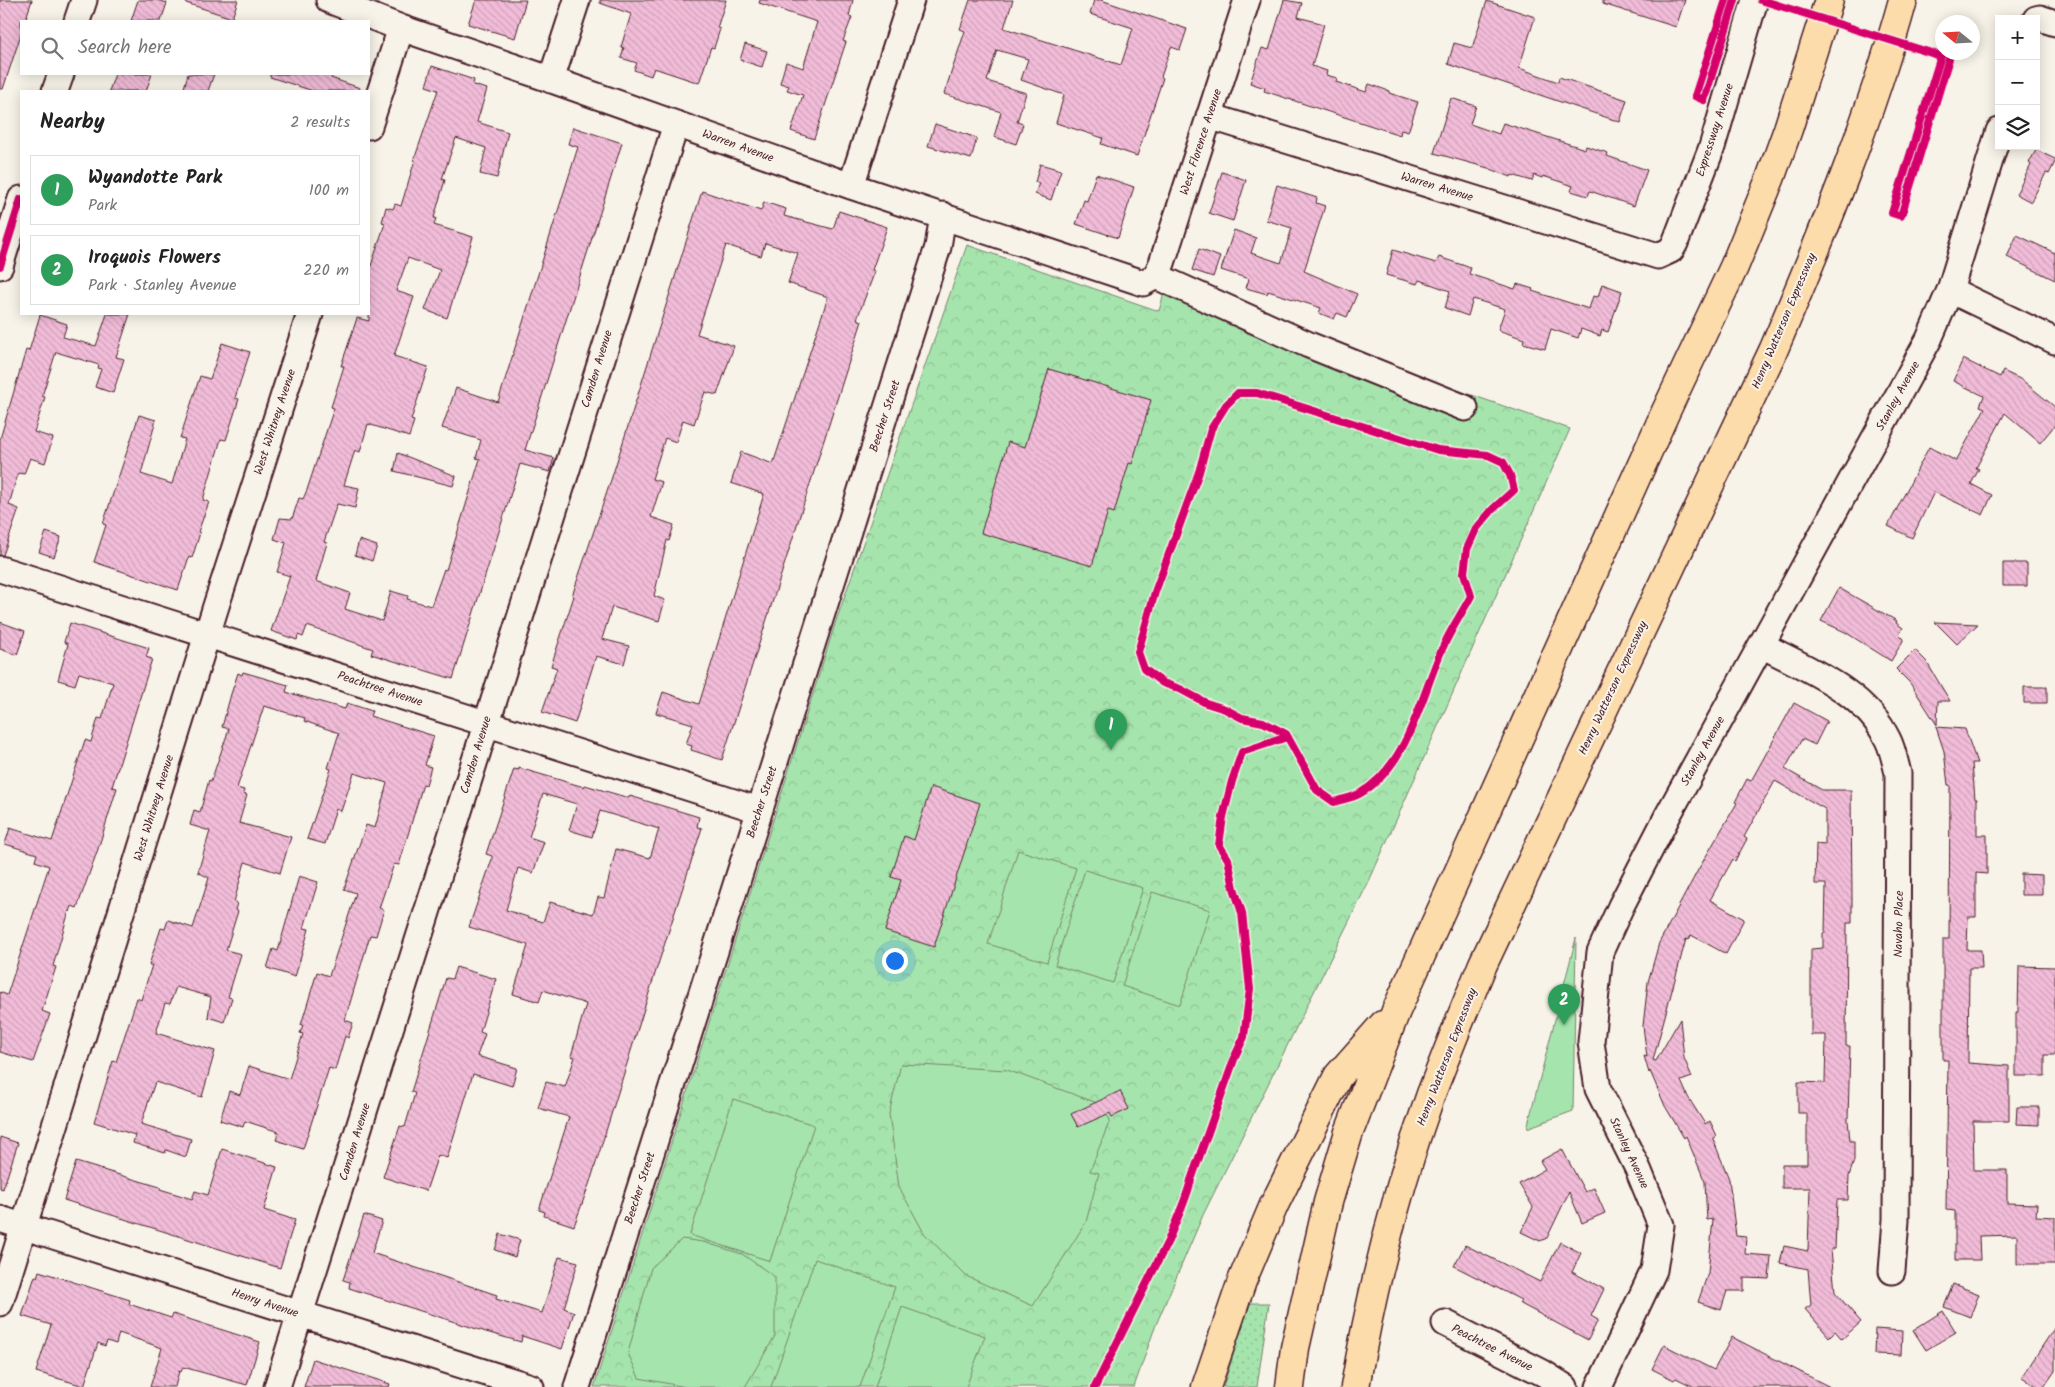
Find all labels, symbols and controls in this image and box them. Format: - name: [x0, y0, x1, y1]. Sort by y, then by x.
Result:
- north arrow: [1935, 15, 1980, 60]
- map controls: [1995, 15, 2040, 150]
- button: +: [1995, 15, 2040, 60]
- search box: [20, 20, 370, 75]
- text: Search here: [78, 33, 172, 63]
- icon: search: [38, 34, 66, 62]
- button: −: [1995, 60, 2040, 105]
- street label: Expressway Avenue: [1691, 80, 1739, 179]
- street label: West Florence Avenue: [1175, 86, 1227, 198]
- button: layers: [1995, 105, 2040, 150]
- text: Nearby: [40, 106, 105, 139]
- text: 2 results: [290, 110, 350, 135]
- street label: Warren Avenue: [700, 124, 777, 168]
- text: Wyandotte Park: [88, 163, 222, 193]
- street label: Warren Avenue: [1398, 167, 1476, 207]
- text: 1: [55, 178, 59, 203]
- text: 100 m: [309, 178, 349, 203]
- text: Park: [88, 193, 117, 218]
- text: Iroquois Flowers: [88, 243, 221, 273]
- street label: Henry Watterson Expressway: [1747, 250, 1822, 392]
- text: 2: [52, 258, 62, 283]
- text: 220 m: [303, 258, 349, 283]
- text: Park · Stanley Avenue: [88, 273, 236, 298]
- street label: Camden Avenue: [576, 327, 618, 410]
- street label: Stanley Avenue: [1871, 357, 1925, 434]
- street label: West Whitney Avenue: [249, 366, 301, 477]
- street label: Beecher Street: [864, 377, 906, 455]
- street label: Henry Watterson Expressway: [1573, 617, 1653, 758]
- street label: Peachtree Avenue: [335, 666, 426, 712]
- pin: 1: [1095, 709, 1127, 750]
- street label: Stanley Avenue: [1676, 712, 1730, 789]
- street label: Camden Avenue: [455, 713, 497, 796]
- street label: West Whitney Avenue: [129, 752, 179, 863]
- street label: Beecher Street: [741, 763, 783, 841]
- street label: Navaho Place: [1889, 890, 1909, 958]
- your location: [882, 948, 908, 974]
- pin: 2: [1548, 984, 1580, 1025]
- street label: Henry Watterson Expressway: [1412, 985, 1482, 1129]
- street label: Camden Avenue: [334, 1100, 376, 1183]
- street label: Stanley Avenue: [1604, 1114, 1654, 1193]
- street label: Beecher Street: [619, 1149, 661, 1227]
- street label: Henry Avenue: [229, 1283, 302, 1323]
- street label: Peachtree Avenue: [1448, 1319, 1536, 1377]

